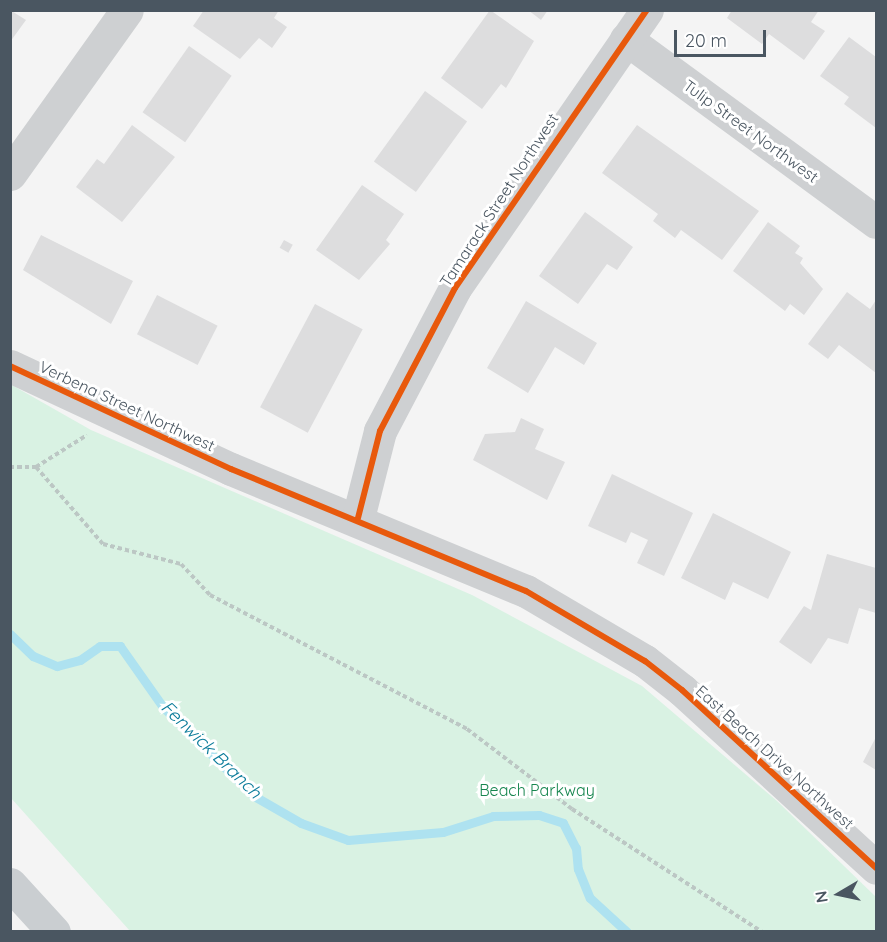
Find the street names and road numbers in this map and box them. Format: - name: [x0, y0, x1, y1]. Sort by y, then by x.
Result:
- street label: Tulip Street Northwest: [680, 76, 822, 186]
- street label: Tamarack Street Northwest: [436, 110, 562, 290]
- street label: Verbena Street Northwest: [36, 357, 218, 455]
- street label: East Beach Drive Northwest: [692, 681, 858, 833]

